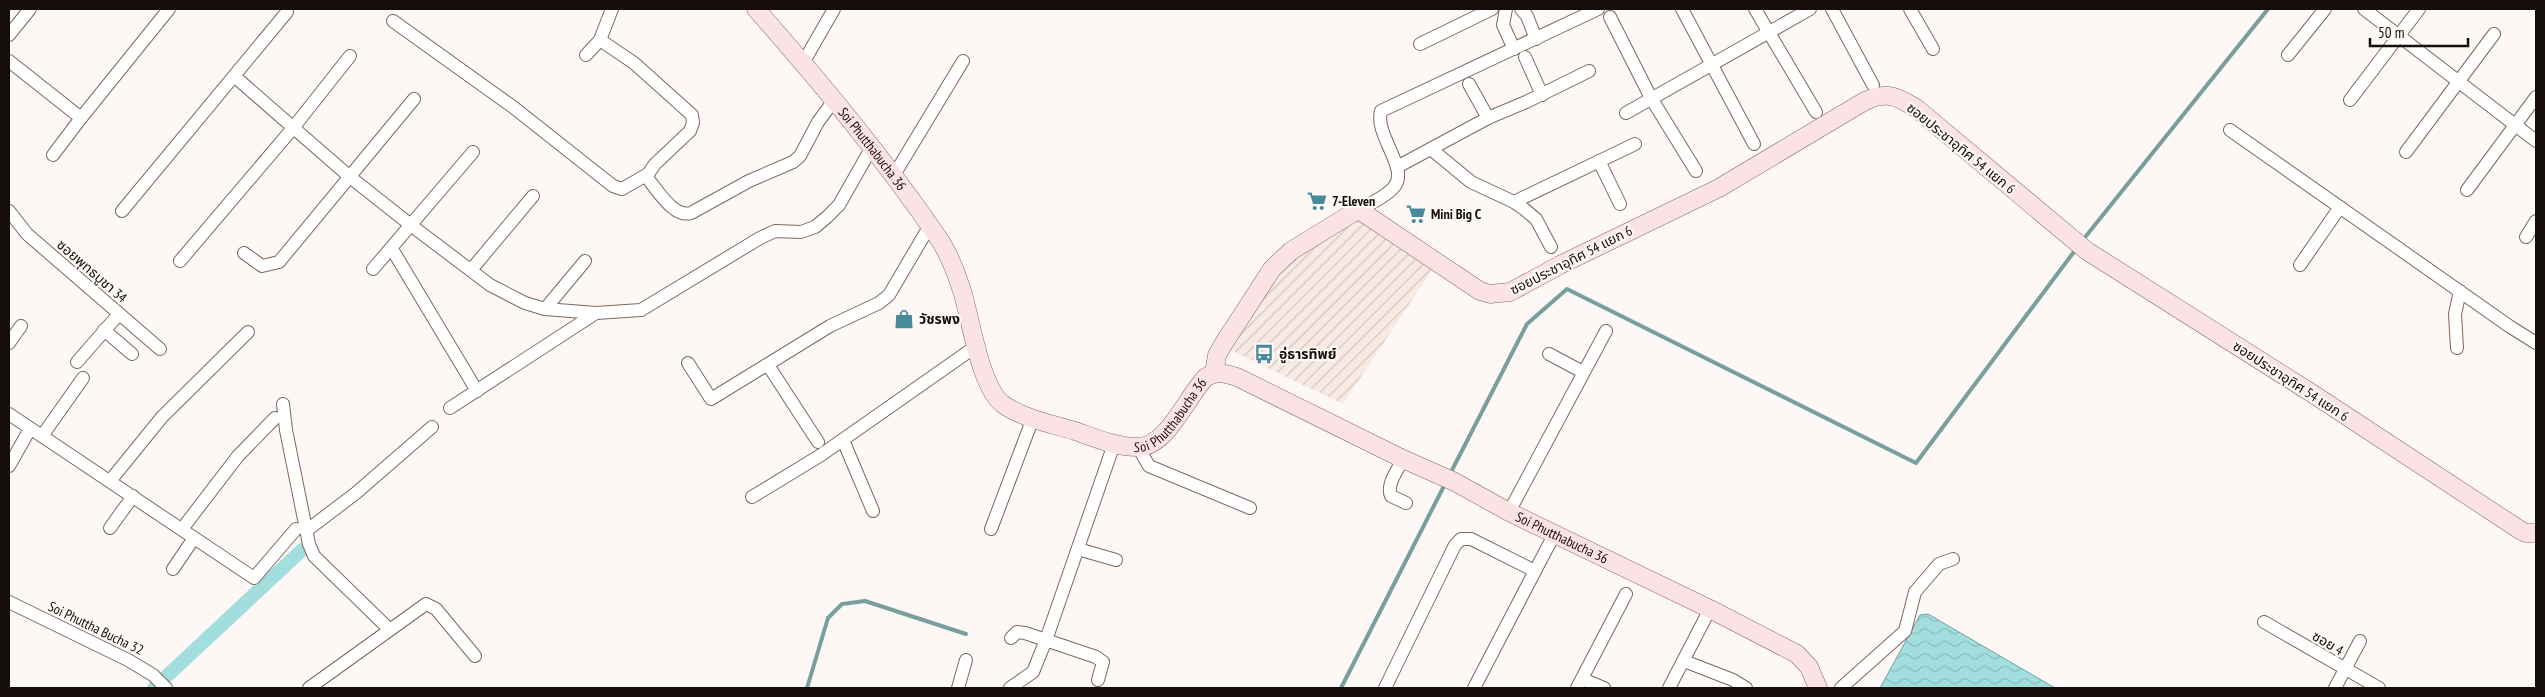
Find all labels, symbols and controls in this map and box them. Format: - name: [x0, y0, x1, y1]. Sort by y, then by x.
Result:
- scale bar: [2370, 15, 2468, 47]
- text: 50 m: [2378, 23, 2404, 42]
- street label: ซอยประชาอุทิศ 54 แยก 6: [1903, 99, 2019, 197]
- street label: Soi Phutthabucha 36: [834, 104, 911, 194]
- supermarket icon: 7-Eleven: [1306, 190, 1328, 212]
- place label: 7-Eleven: [1332, 192, 1375, 210]
- supermarket icon: Mini Big C: [1405, 203, 1427, 225]
- place label: Mini Big C: [1431, 205, 1482, 223]
- street label: ซอยประชาอุทิศ 54 แยก 6: [1507, 221, 1635, 299]
- street label: ซอยพุทธบูชา 34: [53, 236, 131, 307]
- shop icon: วัชรพง: [893, 308, 915, 330]
- place label: วัชรพง: [919, 310, 960, 328]
- street label: ซอยประชาอุทิศ 54 แยก 6: [2230, 337, 2352, 425]
- bus stop icon: อู่ธารทิพย์: [1253, 343, 1275, 365]
- place label: อู่ธารทิพย์: [1279, 345, 1336, 364]
- street label: Soi Phutthabucha 36: [1134, 374, 1210, 456]
- street label: Soi Phutthabucha 36: [1513, 508, 1611, 568]
- street label: Soi Phuttha Bucha 32: [45, 597, 147, 659]
- street label: ซอย 4: [2309, 627, 2348, 660]

